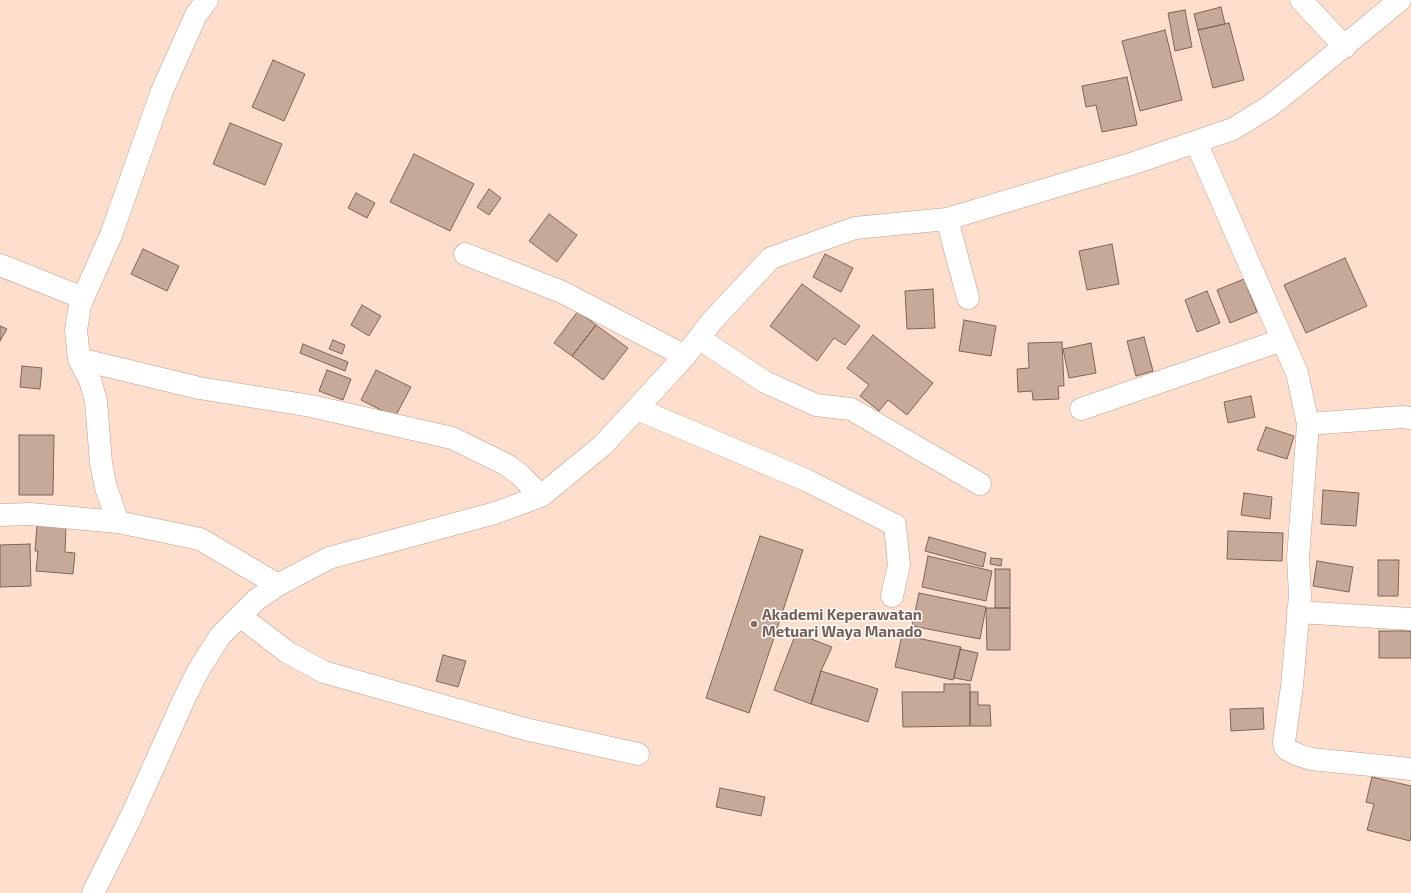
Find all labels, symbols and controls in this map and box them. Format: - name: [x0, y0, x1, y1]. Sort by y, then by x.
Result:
- place label: Akademi Keperawatan Metuari Waya Manado: [762, 606, 922, 641]
- marker: Akademi Keperawatan Metuari Waya Manado: [749, 619, 759, 629]

